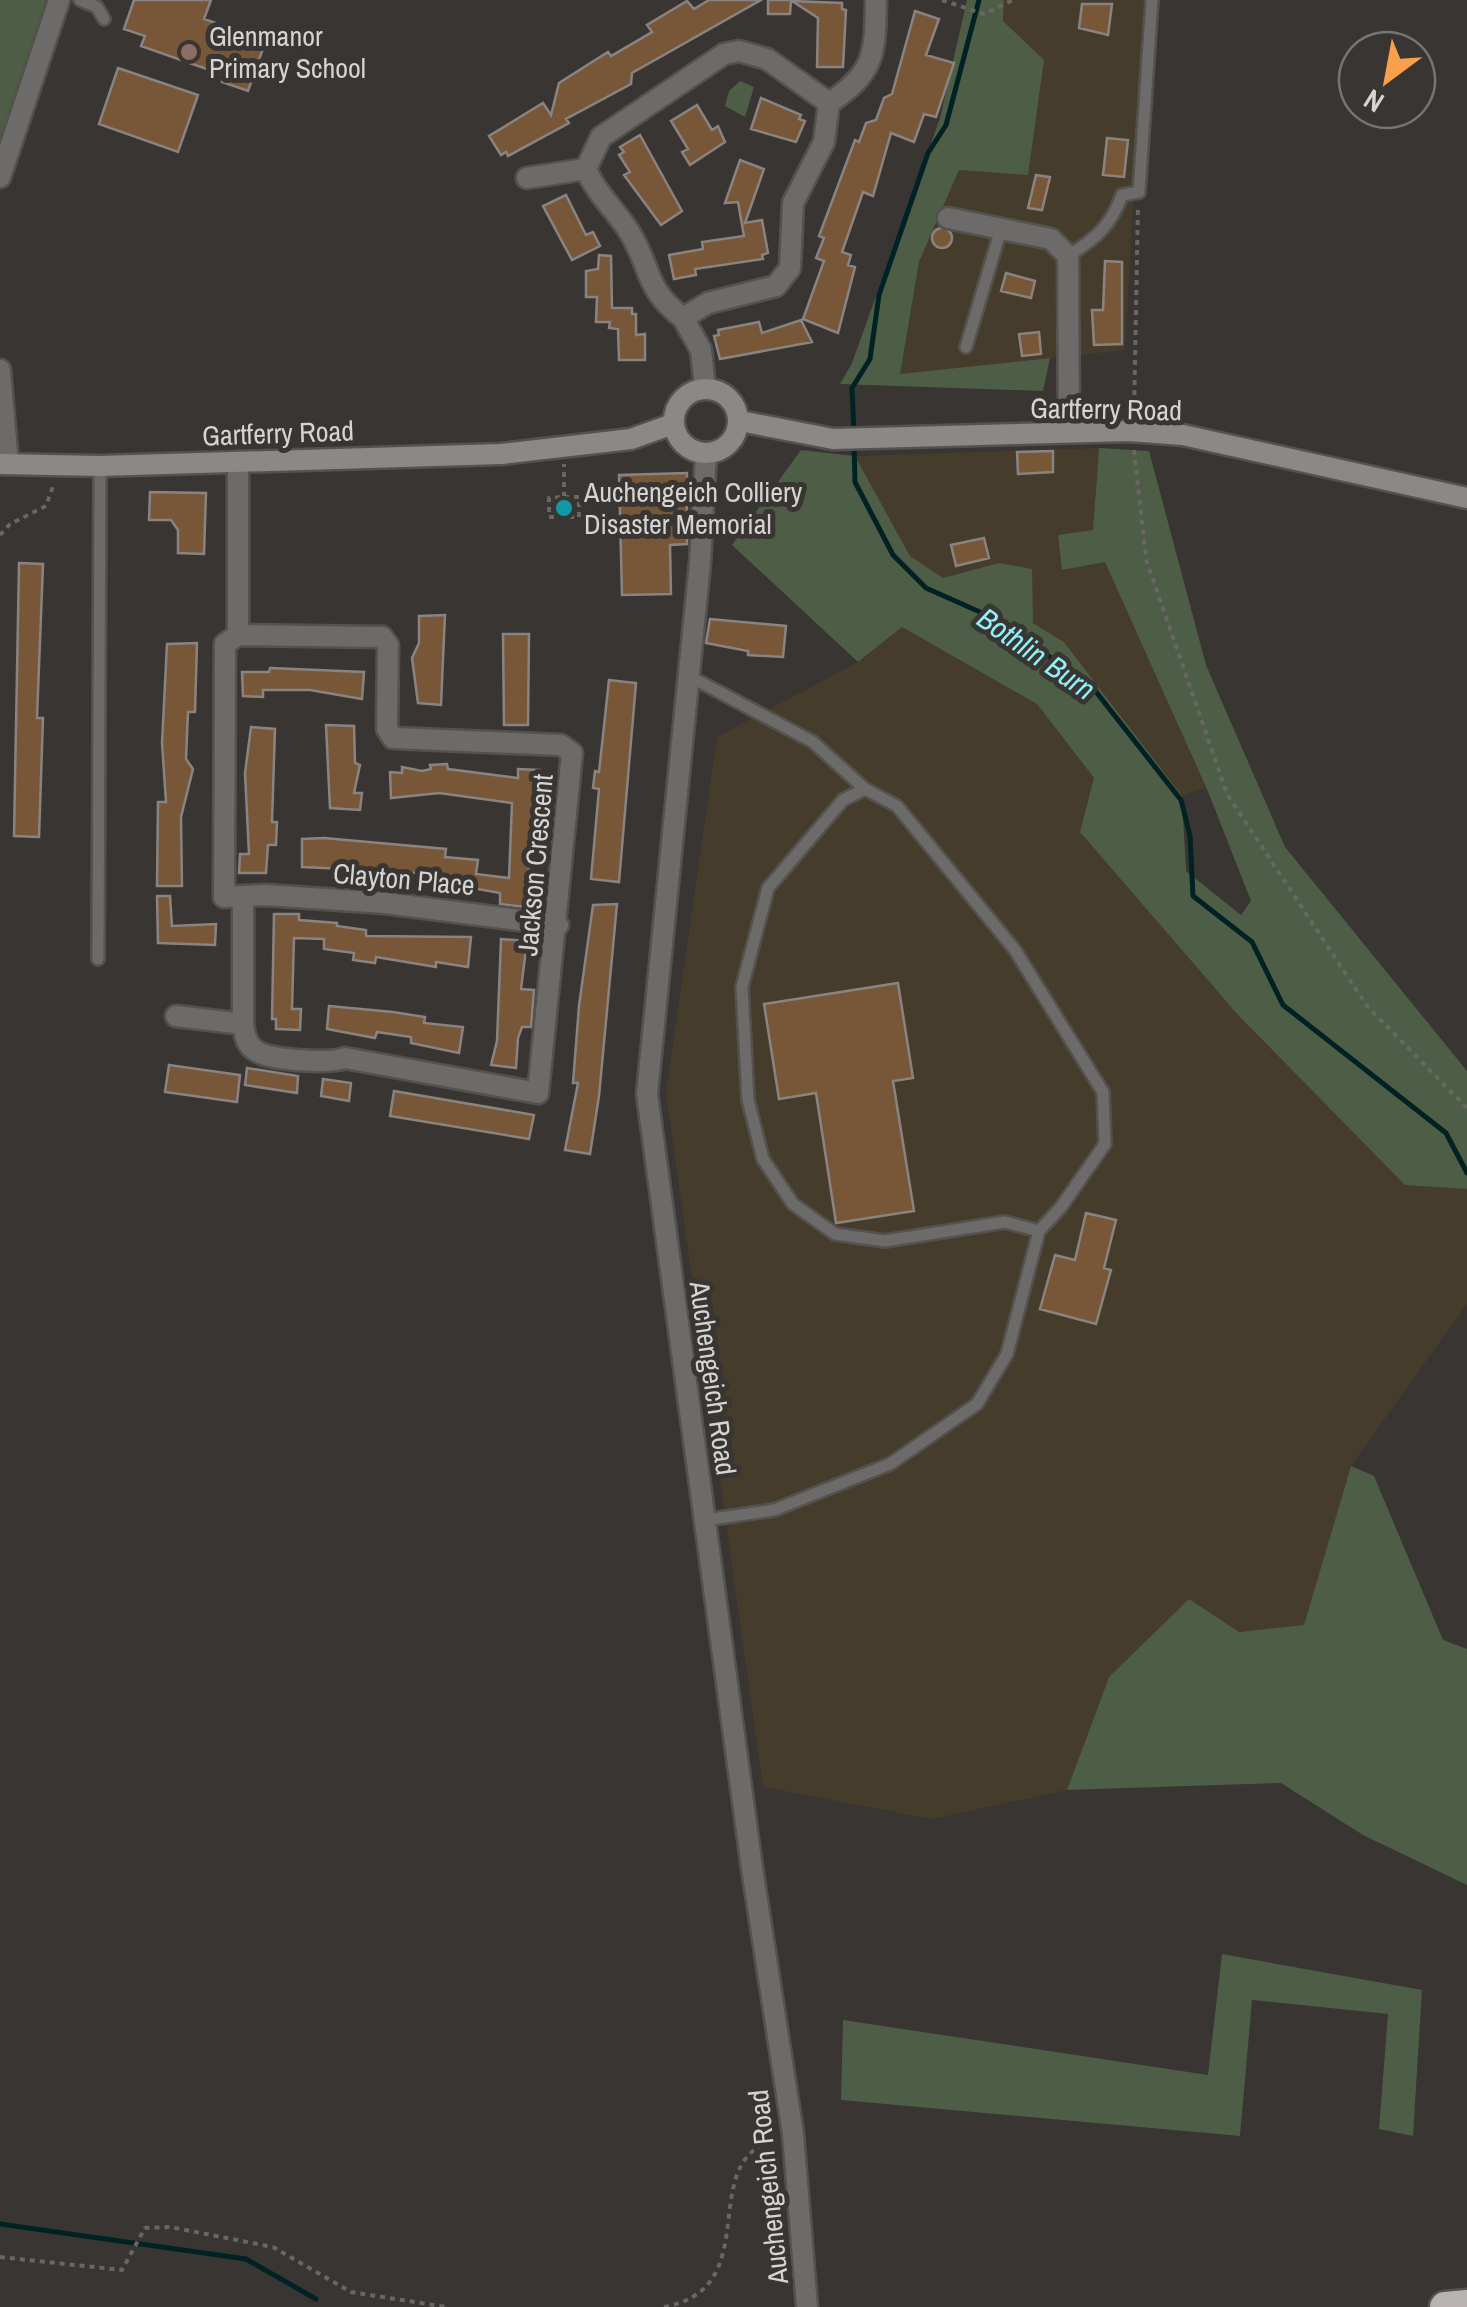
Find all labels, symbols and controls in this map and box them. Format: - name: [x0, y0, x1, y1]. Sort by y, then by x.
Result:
- place label: Glenmanor Primary School: [209, 17, 366, 87]
- north arrow: [1337, 30, 1437, 130]
- marker: Glenmanor Primary School: [178, 41, 200, 63]
- text: N: [1357, 81, 1391, 122]
- street label: Gartferry Road: [1030, 389, 1182, 429]
- street label: Gartferry Road: [201, 411, 355, 455]
- place label: Auchengeich Colliery Disaster Memorial: [583, 473, 803, 543]
- marker: Auchengeich Colliery Disaster Memorial: [553, 497, 575, 519]
- water label: Bothlin Burn: [970, 598, 1103, 708]
- street label: Jackson Crescent: [508, 772, 562, 958]
- street label: Clayton Place: [332, 854, 476, 904]
- street label: Auchengeich Road: [680, 1278, 745, 1477]
- street label: Auchengeich Road: [739, 2088, 797, 2287]

